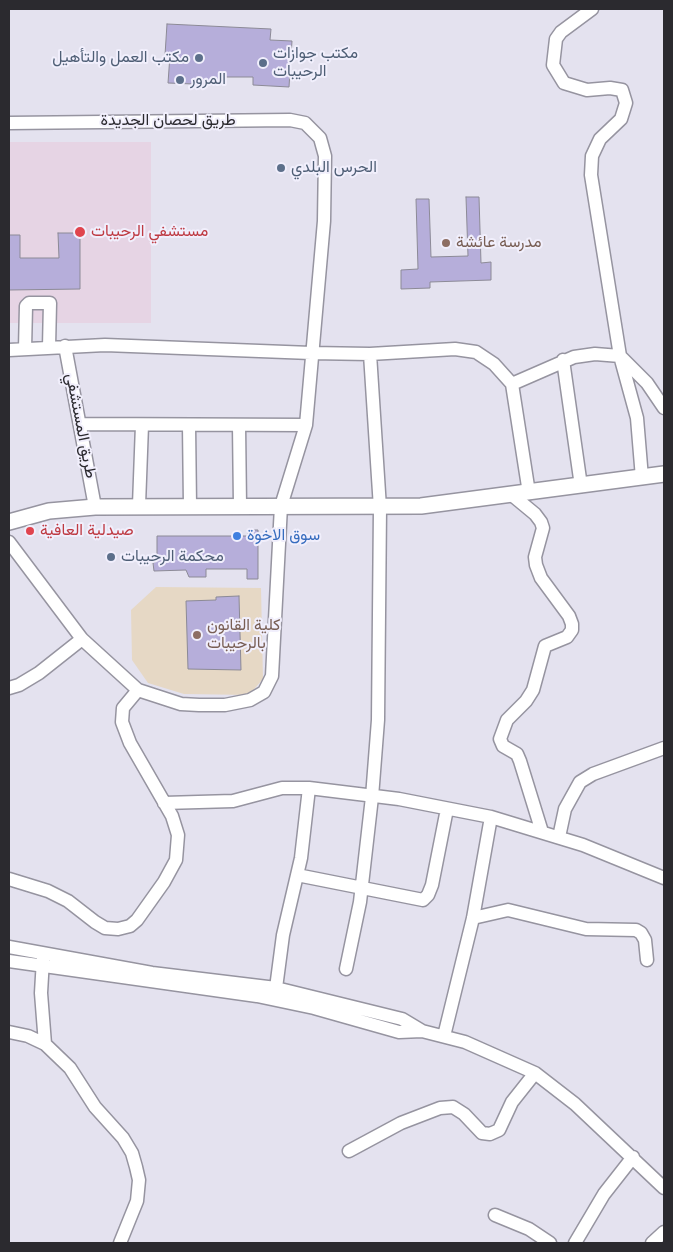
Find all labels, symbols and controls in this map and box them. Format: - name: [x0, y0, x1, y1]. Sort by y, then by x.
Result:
- place label: مكتب جوازات الرحيبات: [273, 44, 358, 82]
- place label: مكتب العمل والتأهيل: [52, 48, 189, 68]
- marker: مكتب العمل والتأهيل: [193, 52, 205, 64]
- marker: مكتب جوازات الرحيبات: [257, 57, 269, 69]
- place label: المرور: [190, 70, 226, 90]
- marker: المرور: [174, 74, 186, 86]
- street label: طريق لحصان الجديدة: [100, 111, 236, 131]
- place label: الحرس البلدي: [291, 158, 377, 178]
- marker: الحرس البلدي: [275, 162, 287, 174]
- place label: مستشفي الرحيبات: [91, 222, 208, 242]
- marker: مستشفي الرحيبات: [73, 225, 87, 239]
- place label: مدرسة عائشة: [456, 233, 542, 253]
- marker: مدرسة عائشة: [440, 237, 452, 249]
- street label: طريق المستشفي: [60, 372, 100, 480]
- place label: صيدلية العافية: [40, 521, 134, 541]
- marker: صيدلية العافية: [24, 525, 36, 537]
- place label: سوق الاخوة: [247, 526, 320, 546]
- marker: سوق الاخوة: [231, 530, 243, 542]
- place label: محكمة الرحيبات: [121, 547, 224, 567]
- marker: محكمة الرحيبات: [105, 551, 117, 563]
- place label: كلية القانون بالرحيبات: [207, 616, 280, 654]
- marker: كلية القانون بالرحيبات: [191, 629, 203, 641]

